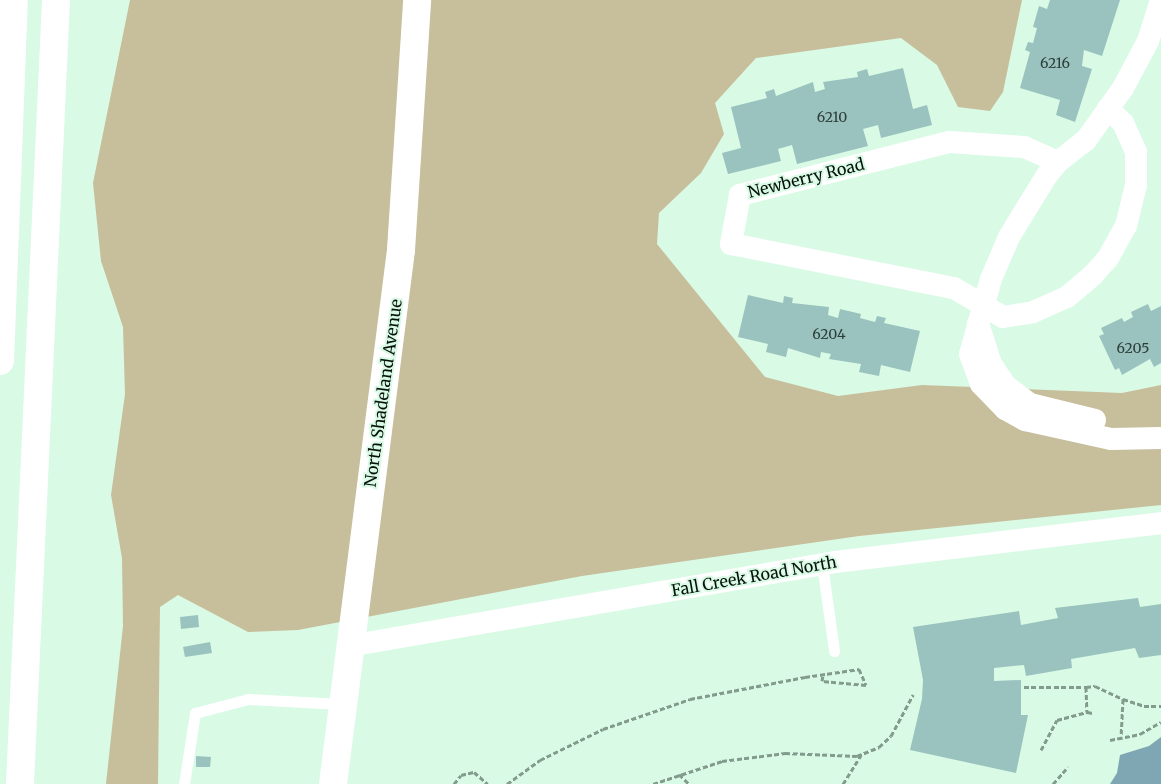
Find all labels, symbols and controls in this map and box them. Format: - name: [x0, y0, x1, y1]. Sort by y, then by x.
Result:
- house number: 6216: [1040, 55, 1070, 71]
- house number: 6210: [817, 109, 847, 125]
- street label: Newberry Road: [746, 154, 866, 202]
- street label: North Shadeland Avenue: [360, 298, 406, 488]
- house number: 6204: [812, 326, 846, 342]
- house number: 6205: [1117, 340, 1149, 356]
- street label: Fall Creek Road North: [670, 552, 838, 600]

